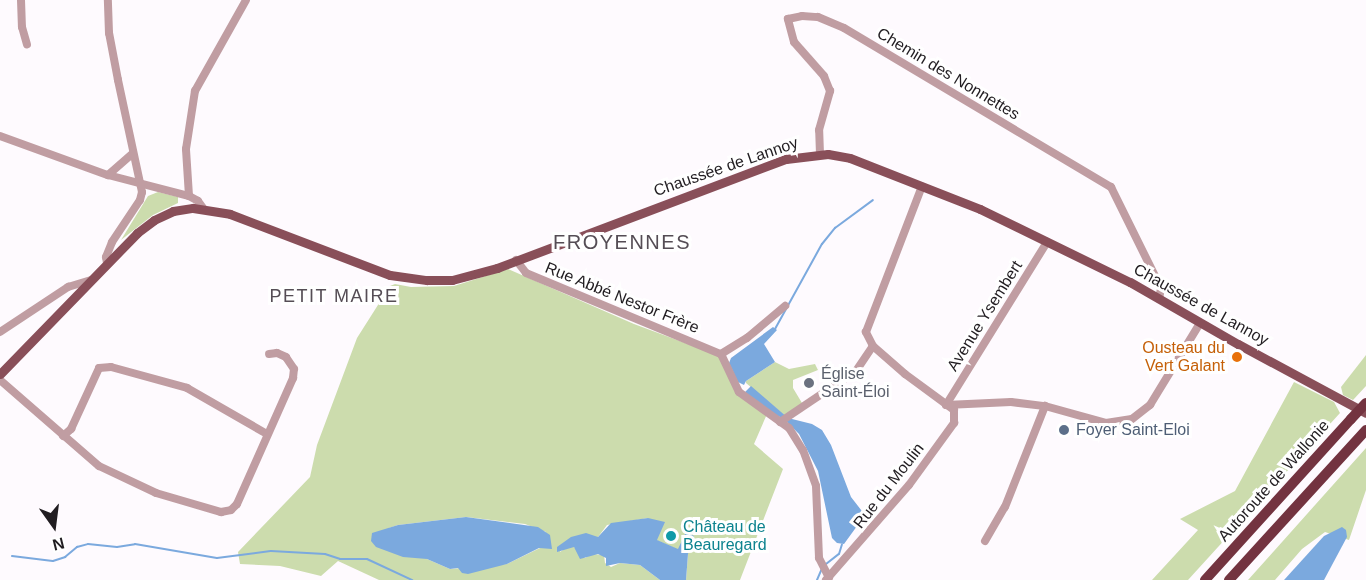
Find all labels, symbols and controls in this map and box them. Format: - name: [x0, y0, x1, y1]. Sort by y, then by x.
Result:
- street label: Chemin des Nonnettes: [873, 24, 1023, 124]
- street label: Chaussée de Lannoy: [651, 133, 801, 201]
- district label: FROYENNES: [553, 230, 691, 254]
- street label: Avenue Ysembert: [943, 257, 1027, 375]
- street label: Rue Abbé Nestor Frère: [542, 258, 702, 338]
- street label: Chaussée de Lannoy: [1130, 260, 1272, 350]
- district label: PETIT MAIRE: [269, 285, 399, 307]
- place label: Ousteau du Vert Galant: [1142, 338, 1225, 376]
- marker: Ousteau du Vert Galant: [1230, 350, 1244, 364]
- place label: Église Saint-Éloi: [821, 364, 889, 402]
- marker: Église Saint-Éloi: [802, 376, 816, 390]
- street label: Autoroute de Wallonie: [1214, 416, 1334, 546]
- place label: Foyer Saint-Eloi: [1076, 420, 1190, 440]
- marker: Foyer Saint-Eloi: [1057, 423, 1071, 437]
- street label: Rue du Moulin: [850, 439, 928, 533]
- north arrow: [24, 496, 84, 556]
- place label: Château de Beauregard: [683, 517, 767, 555]
- marker: Château de Beauregard: [664, 529, 678, 543]
- text: N: [51, 534, 66, 554]

